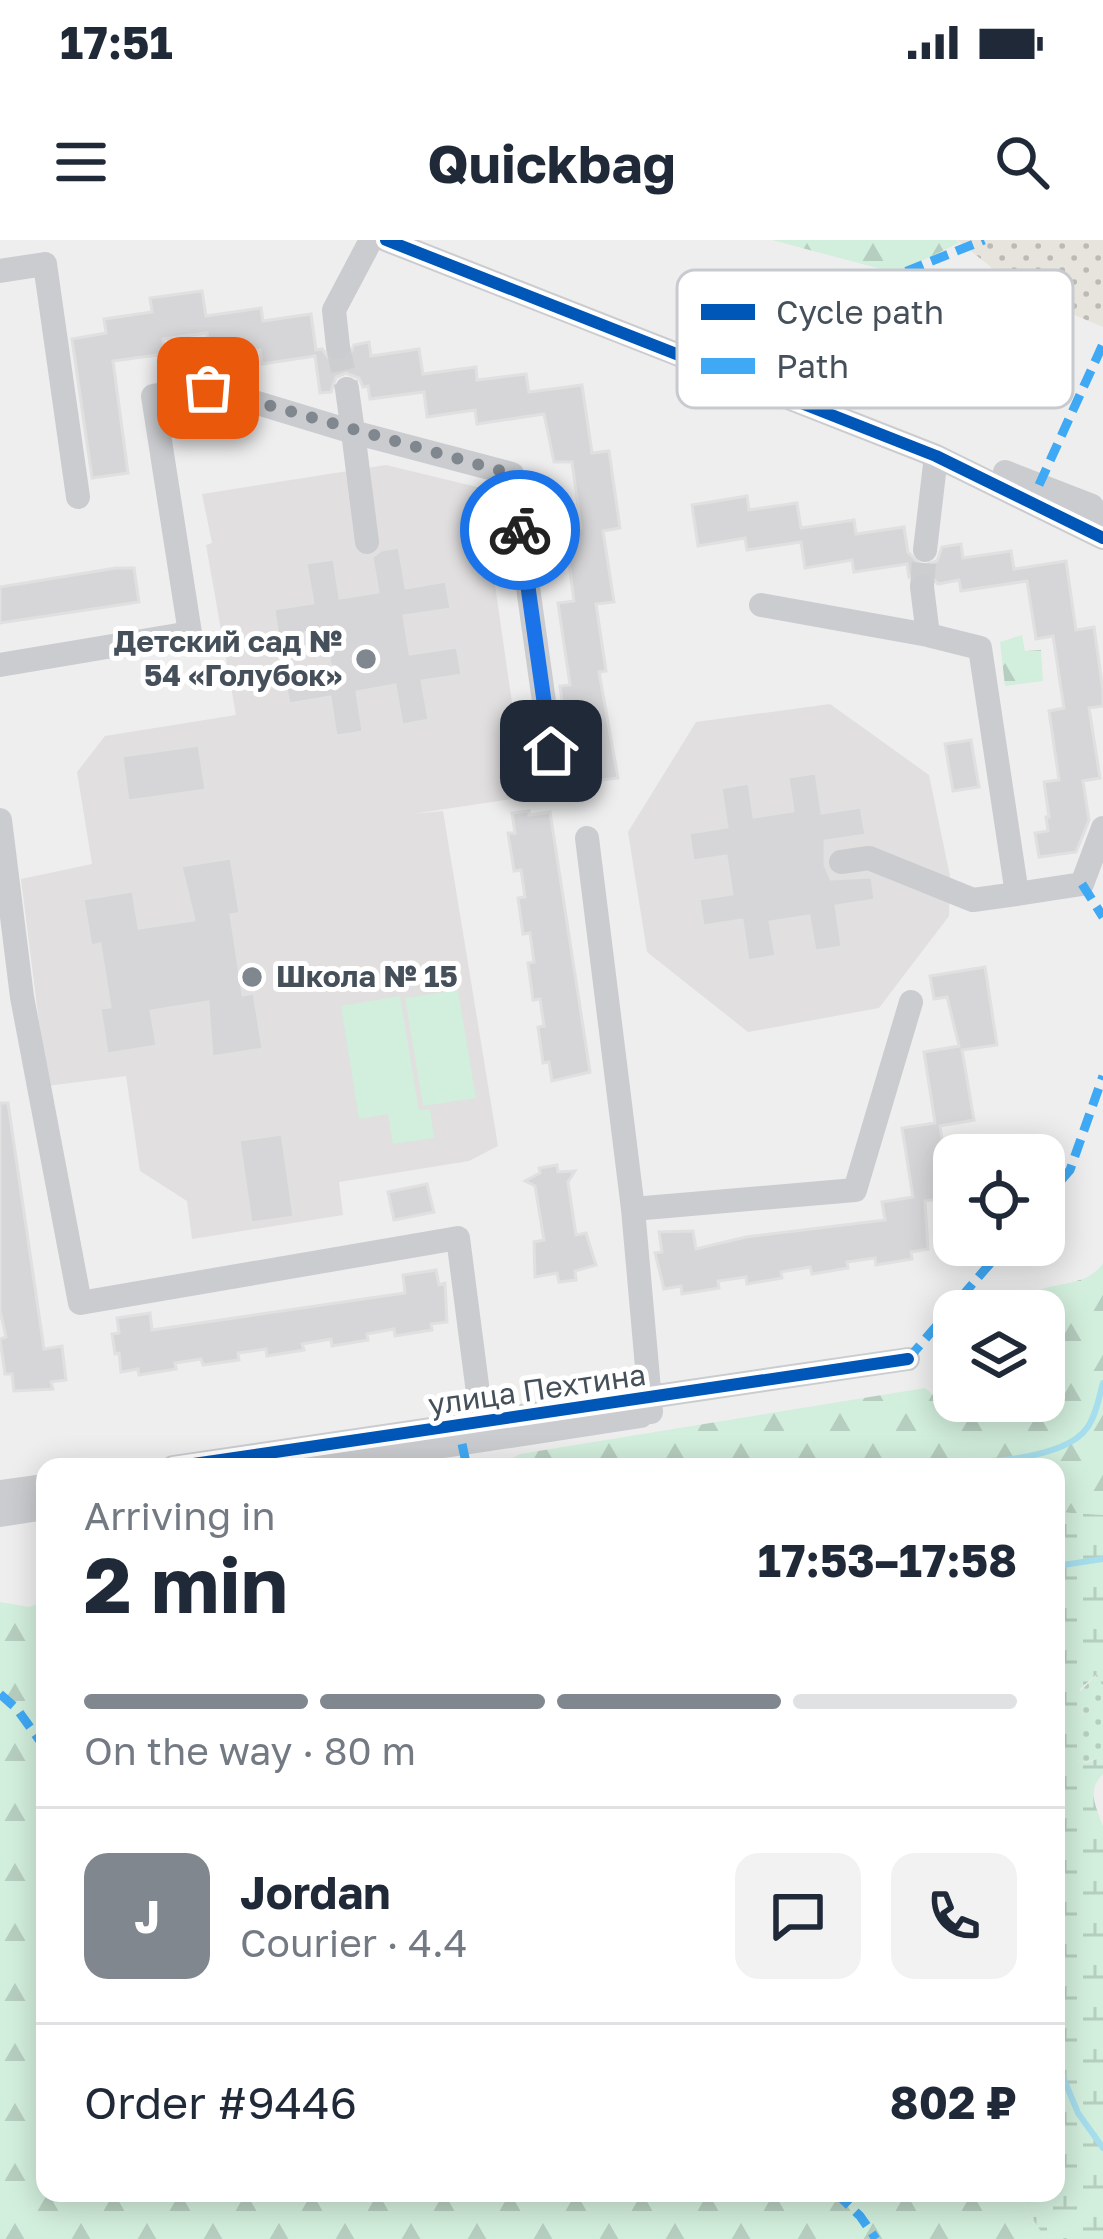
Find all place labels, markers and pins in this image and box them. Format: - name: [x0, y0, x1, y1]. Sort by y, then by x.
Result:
- pin: [157, 337, 259, 439]
- place label: Детский сад № 54 «Голубок»: [114, 623, 342, 693]
- marker: Детский сад № 54 «Голубок»: [353, 646, 379, 672]
- pin: [500, 700, 602, 802]
- place label: Школа № 15: [276, 958, 458, 994]
- marker: Школа № 15: [239, 964, 265, 990]

